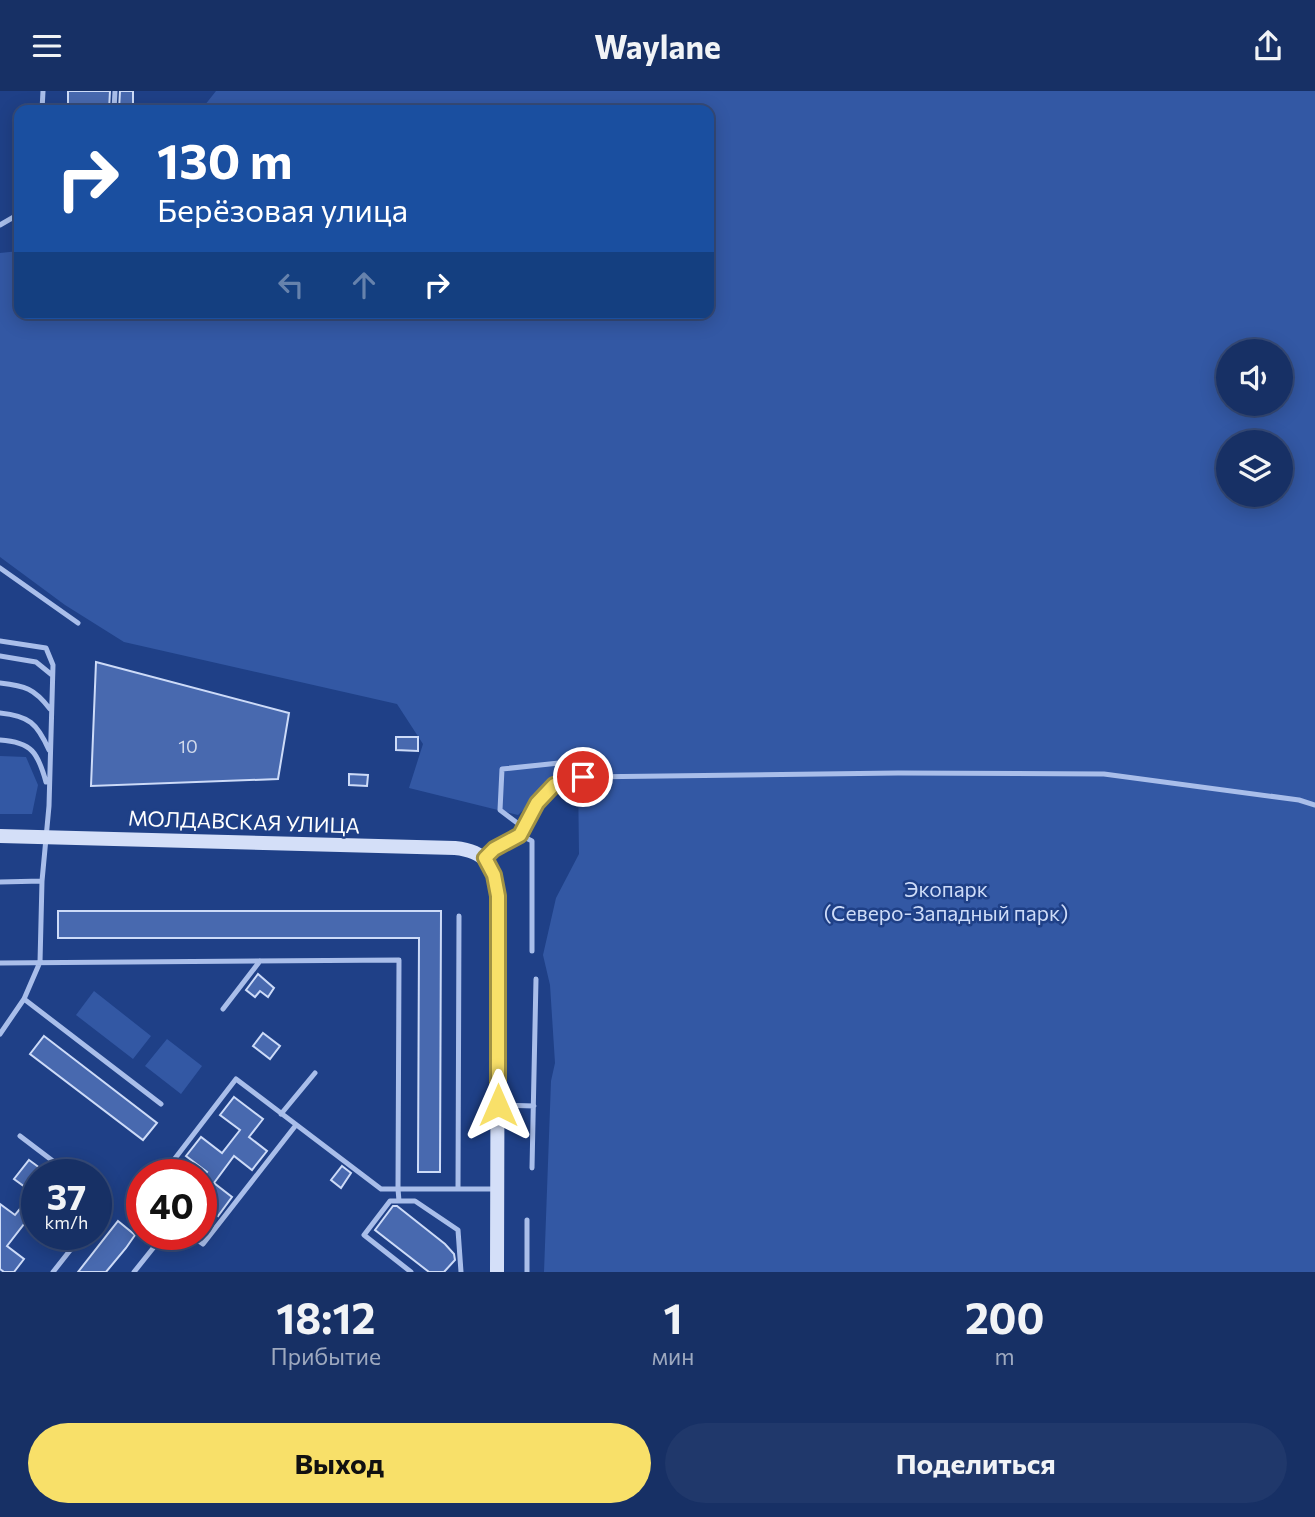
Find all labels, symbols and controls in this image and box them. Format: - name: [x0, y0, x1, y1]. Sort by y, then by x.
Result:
- text: Waylane: [594, 26, 721, 66]
- icon: menu: [28, 27, 66, 65]
- icon: share: [1249, 27, 1287, 65]
- text: 130 m: [157, 129, 292, 189]
- icon: right: [42, 133, 133, 224]
- text: Берёзовая улица: [157, 189, 408, 229]
- icon: left: [272, 266, 310, 304]
- icon: ahead: [345, 266, 383, 304]
- icon: right: [418, 266, 456, 304]
- map controls: [1216, 339, 1293, 507]
- button: sound: [1216, 339, 1293, 416]
- button: layers: [1216, 430, 1293, 507]
- house number: 10: [178, 735, 198, 757]
- pin: [553, 747, 613, 807]
- icon: arrive: [564, 758, 602, 796]
- street label: МОЛДАВСКАЯ УЛИЦА: [127, 804, 361, 838]
- park label: Экопарк (Северо-Западный парк): [824, 876, 1068, 925]
- position arrow: [461, 1068, 535, 1142]
- speed limit sign: 40: [126, 1159, 217, 1250]
- text: 37: [47, 1174, 86, 1217]
- text: km/h: [45, 1211, 88, 1233]
- text: 18:12: [276, 1291, 375, 1343]
- text: 1: [664, 1291, 683, 1343]
- text: 200: [965, 1291, 1044, 1343]
- text: Прибытие: [271, 1342, 381, 1370]
- text: мин: [652, 1342, 694, 1370]
- text: m: [995, 1342, 1015, 1370]
- button: Выход: [28, 1423, 651, 1503]
- button: Поделиться: [665, 1423, 1287, 1503]

